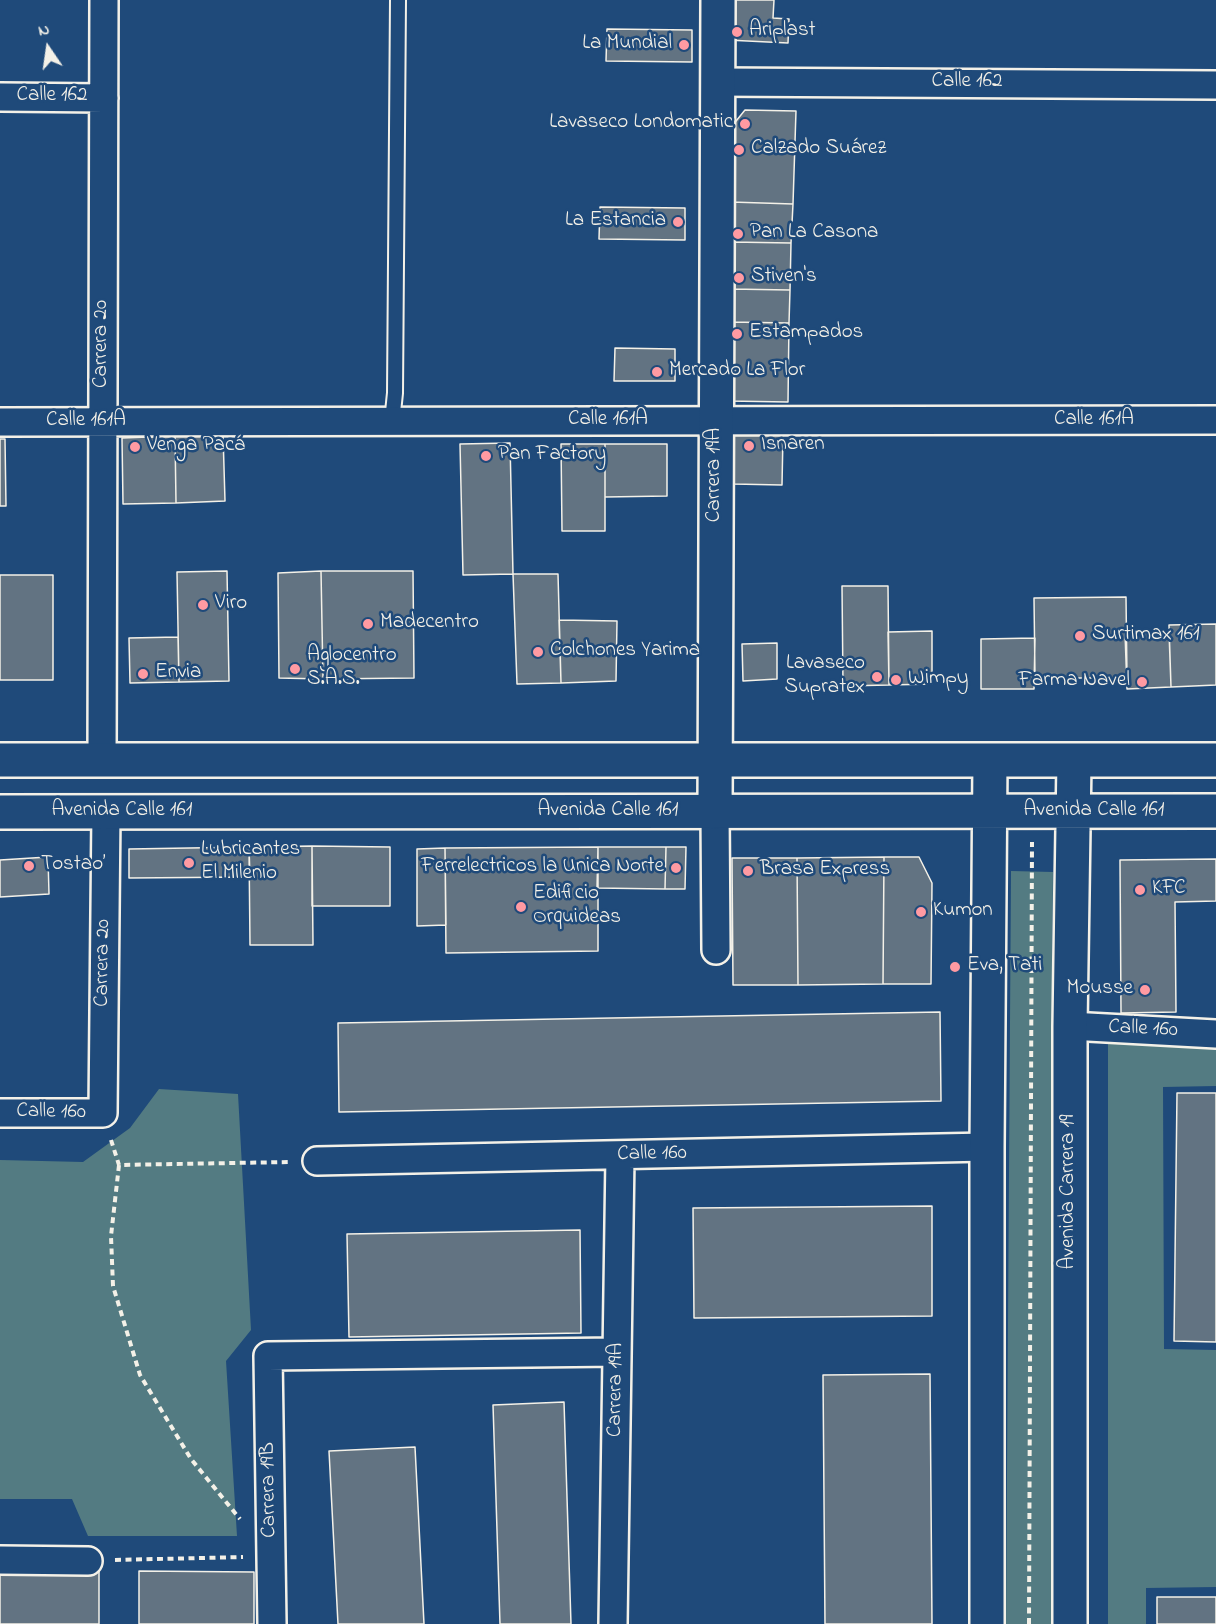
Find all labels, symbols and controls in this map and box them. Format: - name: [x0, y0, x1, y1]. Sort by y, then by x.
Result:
- north arrow: [18, 18, 78, 78]
- text: N: [36, 18, 52, 43]
- place label: Ariplast: [749, 19, 816, 45]
- marker: Ariplast: [730, 25, 744, 39]
- place label: La Mundial: [582, 32, 672, 58]
- marker: La Mundial: [677, 38, 691, 52]
- street label: Calle 162: [932, 70, 1002, 96]
- street label: Calle 162: [17, 84, 87, 110]
- place label: Lavaseco Londomatic: [549, 111, 733, 137]
- marker: Lavaseco Londomatic: [738, 117, 752, 131]
- place label: Calzado Suárez: [751, 137, 886, 163]
- marker: Calzado Suárez: [732, 143, 746, 157]
- place label: La Estancia: [565, 209, 666, 235]
- marker: La Estancia: [671, 215, 685, 229]
- place label: Pan La Casona: [750, 221, 878, 247]
- marker: Pan La Casona: [731, 227, 745, 241]
- place label: Stiven's: [751, 265, 817, 291]
- marker: Stiven's: [732, 271, 746, 285]
- street label: Carrera 20: [90, 300, 116, 388]
- place label: Estampados: [749, 321, 863, 347]
- marker: Estampados: [730, 327, 744, 341]
- place label: Mercado La Flor: [669, 359, 805, 385]
- marker: Mercado La Flor: [650, 365, 664, 379]
- street label: Calle 161A: [568, 408, 648, 434]
- street label: Calle 161A: [1054, 408, 1134, 434]
- street label: Calle 161A: [46, 409, 126, 435]
- street label: Carrera 19A: [703, 428, 729, 522]
- place label: Isnaren: [761, 433, 825, 459]
- place label: Venga Pacá: [147, 434, 245, 460]
- marker: Isnaren: [742, 439, 756, 453]
- marker: Venga Pacá: [128, 440, 142, 454]
- place label: Pan Factory: [498, 443, 606, 469]
- marker: Pan Factory: [479, 449, 493, 463]
- place label: Viro: [215, 592, 247, 618]
- marker: Viro: [196, 598, 210, 612]
- place label: Madecentro: [380, 611, 479, 637]
- marker: Madecentro: [361, 617, 375, 631]
- place label: Surtimax 161: [1092, 623, 1200, 649]
- marker: Surtimax 161: [1073, 629, 1087, 643]
- place label: Colchones Yarima: [550, 639, 700, 665]
- place label: Aglocentro S.A.S.: [307, 644, 397, 694]
- marker: Colchones Yarima: [531, 645, 545, 659]
- place label: Lavaseco Supratex: [784, 652, 865, 702]
- place label: Envia: [155, 661, 201, 687]
- marker: Aglocentro S.A.S.: [288, 662, 302, 676]
- marker: Envia: [136, 667, 150, 681]
- place label: Wimpy: [908, 667, 969, 693]
- place label: Farma Navel: [1018, 669, 1130, 695]
- marker: Lavaseco Supratex: [870, 670, 884, 684]
- marker: Wimpy: [889, 673, 903, 687]
- marker: Farma Navel: [1135, 675, 1149, 689]
- street label: Avenida Calle 161: [52, 799, 192, 825]
- street label: Avenida Calle 161: [538, 799, 678, 825]
- street label: Avenida Calle 161: [1024, 799, 1164, 825]
- place label: Lubricantes El Milenio: [201, 838, 300, 888]
- place label: Tostao’: [41, 853, 105, 879]
- place label: Ferrelectricos la Unica Norte: [421, 855, 664, 881]
- marker: Lubricantes El Milenio: [182, 856, 196, 870]
- place label: Brasa Express: [760, 858, 890, 884]
- marker: Tostao’: [22, 859, 36, 873]
- marker: Ferrelectricos la Unica Norte: [669, 861, 683, 875]
- marker: Brasa Express: [741, 864, 755, 878]
- place label: KFC: [1152, 877, 1186, 903]
- place label: Edificio Orquideas: [533, 882, 621, 932]
- marker: KFC: [1133, 883, 1147, 897]
- place label: Kumon: [933, 899, 993, 925]
- marker: Edificio Orquideas: [514, 900, 528, 914]
- marker: Kumon: [914, 905, 928, 919]
- street label: Carrera 20: [91, 919, 117, 1007]
- place label: Eva, Tati: [967, 954, 1042, 980]
- marker: Eva, Tati: [948, 960, 962, 974]
- place label: Mousse: [1067, 977, 1133, 1003]
- marker: Mousse: [1138, 983, 1152, 997]
- street label: Calle 160: [1108, 1016, 1178, 1044]
- street label: Calle 160: [16, 1100, 86, 1126]
- street label: Avenida Carrera 19: [1057, 1114, 1083, 1270]
- street label: Calle 160: [617, 1142, 687, 1168]
- street label: Carrera 19A: [604, 1343, 630, 1437]
- street label: Carrera 19B: [257, 1442, 283, 1538]

